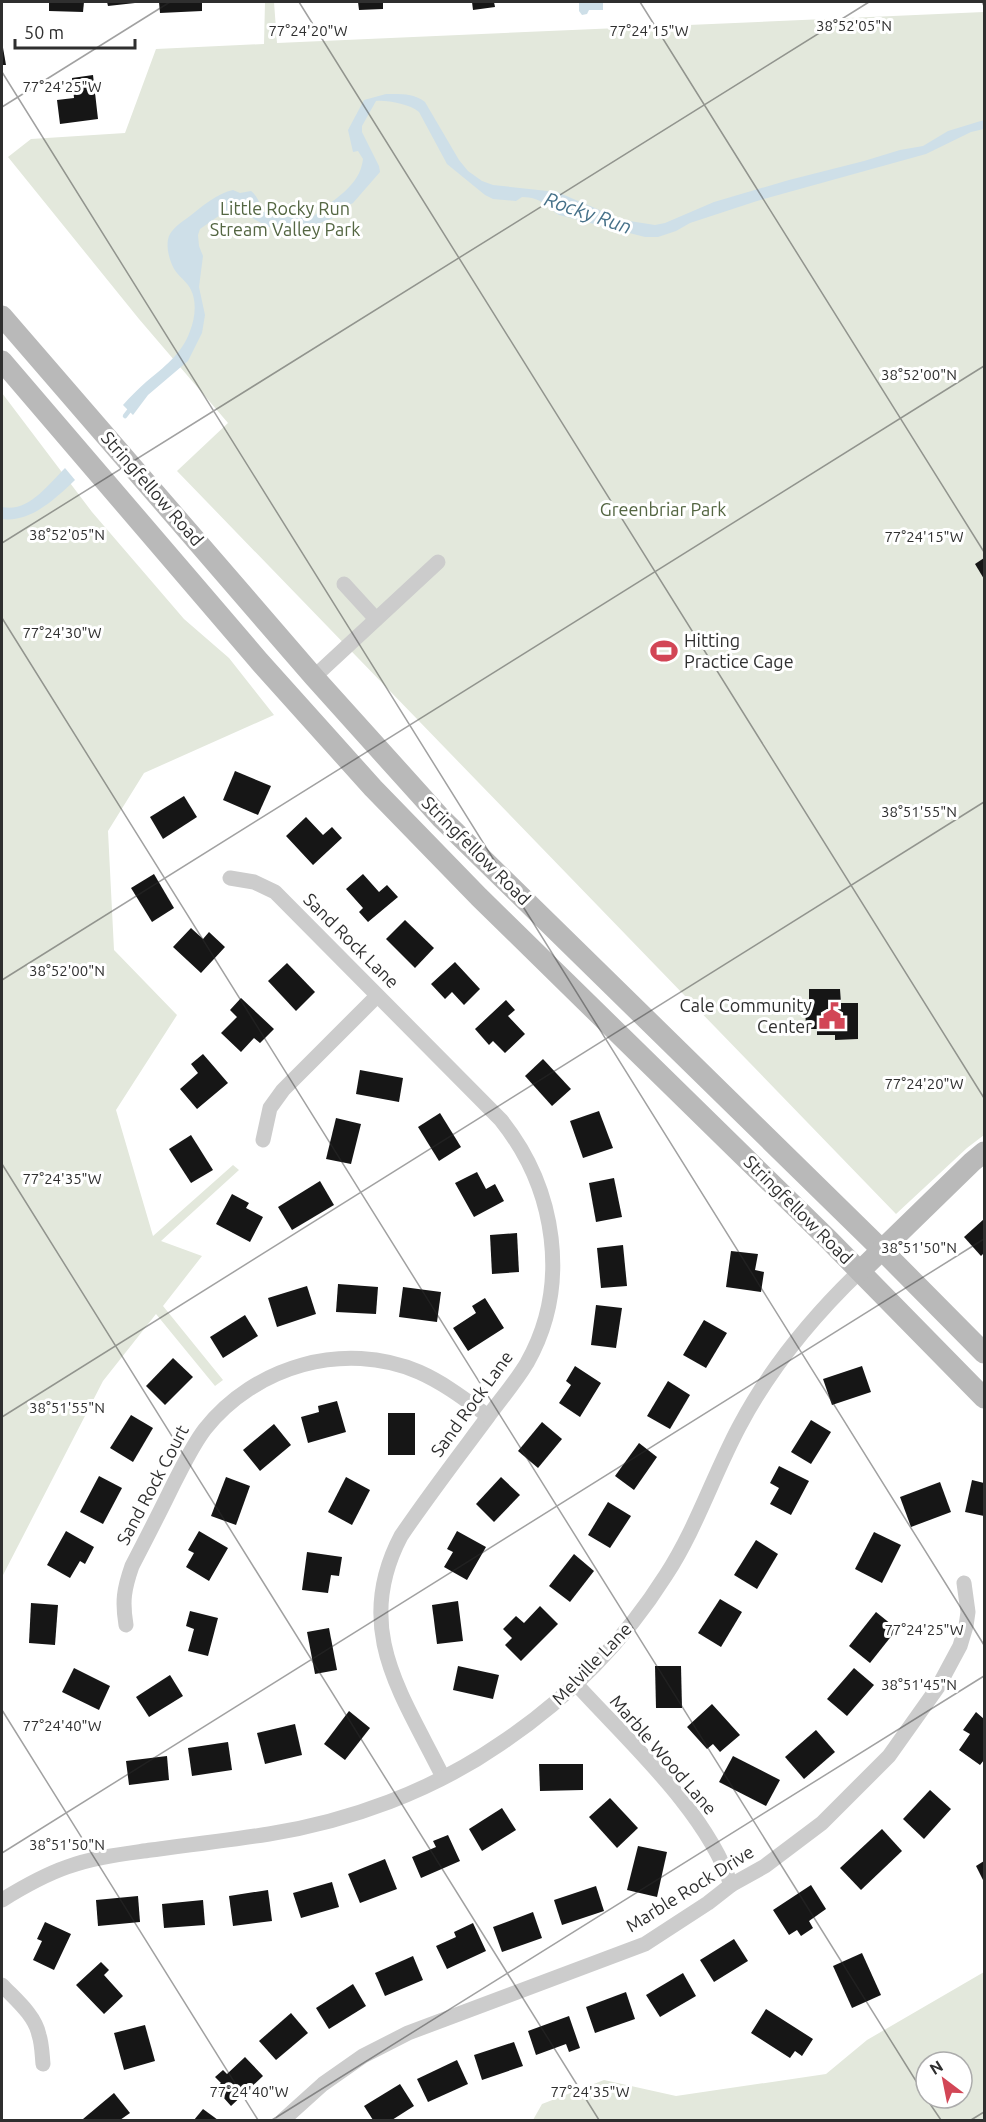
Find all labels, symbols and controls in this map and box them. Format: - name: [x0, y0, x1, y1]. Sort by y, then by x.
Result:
- scale bar: [15, 12, 135, 50]
- text: 38°52'05"N: [816, 17, 892, 34]
- text: 50 m: [24, 22, 64, 42]
- text: 77°24'20"W: [268, 22, 348, 39]
- text: 77°24'15"W: [609, 22, 689, 39]
- text: 77°24'25"W: [22, 78, 102, 95]
- water label: Rocky Run: [542, 187, 635, 238]
- park label: Little Rocky Run Stream Valley Park: [210, 198, 360, 239]
- text: 38°52'00"N: [881, 366, 957, 383]
- street label: Stringfellow Road: [98, 427, 208, 549]
- park label: Greenbriar Park: [600, 499, 726, 519]
- text: 38°52'05"N: [29, 526, 105, 543]
- text: 77°24'15"W: [884, 528, 964, 545]
- text: 77°24'30"W: [22, 624, 102, 641]
- place label: Hitting Practice Cage: [684, 630, 794, 671]
- sports icon: Hitting Practice Cage: [649, 636, 679, 666]
- street label: Stringfellow Road: [418, 792, 535, 909]
- text: 38°51'55"N: [881, 803, 957, 820]
- street label: Sand Rock Lane: [300, 889, 403, 992]
- text: 38°52'00"N: [29, 962, 105, 979]
- place label: Cale Community Center: [680, 995, 812, 1036]
- public building icon: Cale Community Center: [817, 1001, 847, 1031]
- text: 77°24'20"W: [884, 1075, 964, 1092]
- street label: Stringfellow Road: [740, 1151, 857, 1268]
- text: 77°24'35"W: [22, 1170, 102, 1187]
- text: 38°51'50"N: [881, 1239, 957, 1256]
- street label: Sand Rock Lane: [426, 1347, 516, 1460]
- text: 38°51'55"N: [29, 1399, 105, 1416]
- street label: Sand Rock Court: [112, 1421, 192, 1548]
- street label: Melville Lane: [547, 1618, 635, 1708]
- text: 77°24'25"W: [884, 1621, 964, 1638]
- text: 38°51'45"N: [881, 1676, 957, 1693]
- street label: Marble Wood Lane: [606, 1691, 721, 1818]
- text: 77°24'40"W: [22, 1717, 102, 1734]
- text: 38°51'50"N: [29, 1836, 105, 1853]
- street label: Marble Rock Drive: [622, 1841, 757, 1936]
- north arrow: [914, 2050, 974, 2110]
- text: N: [926, 2056, 946, 2078]
- text: 77°24'40"W: [209, 2083, 289, 2100]
- text: 77°24'35"W: [550, 2083, 630, 2100]

